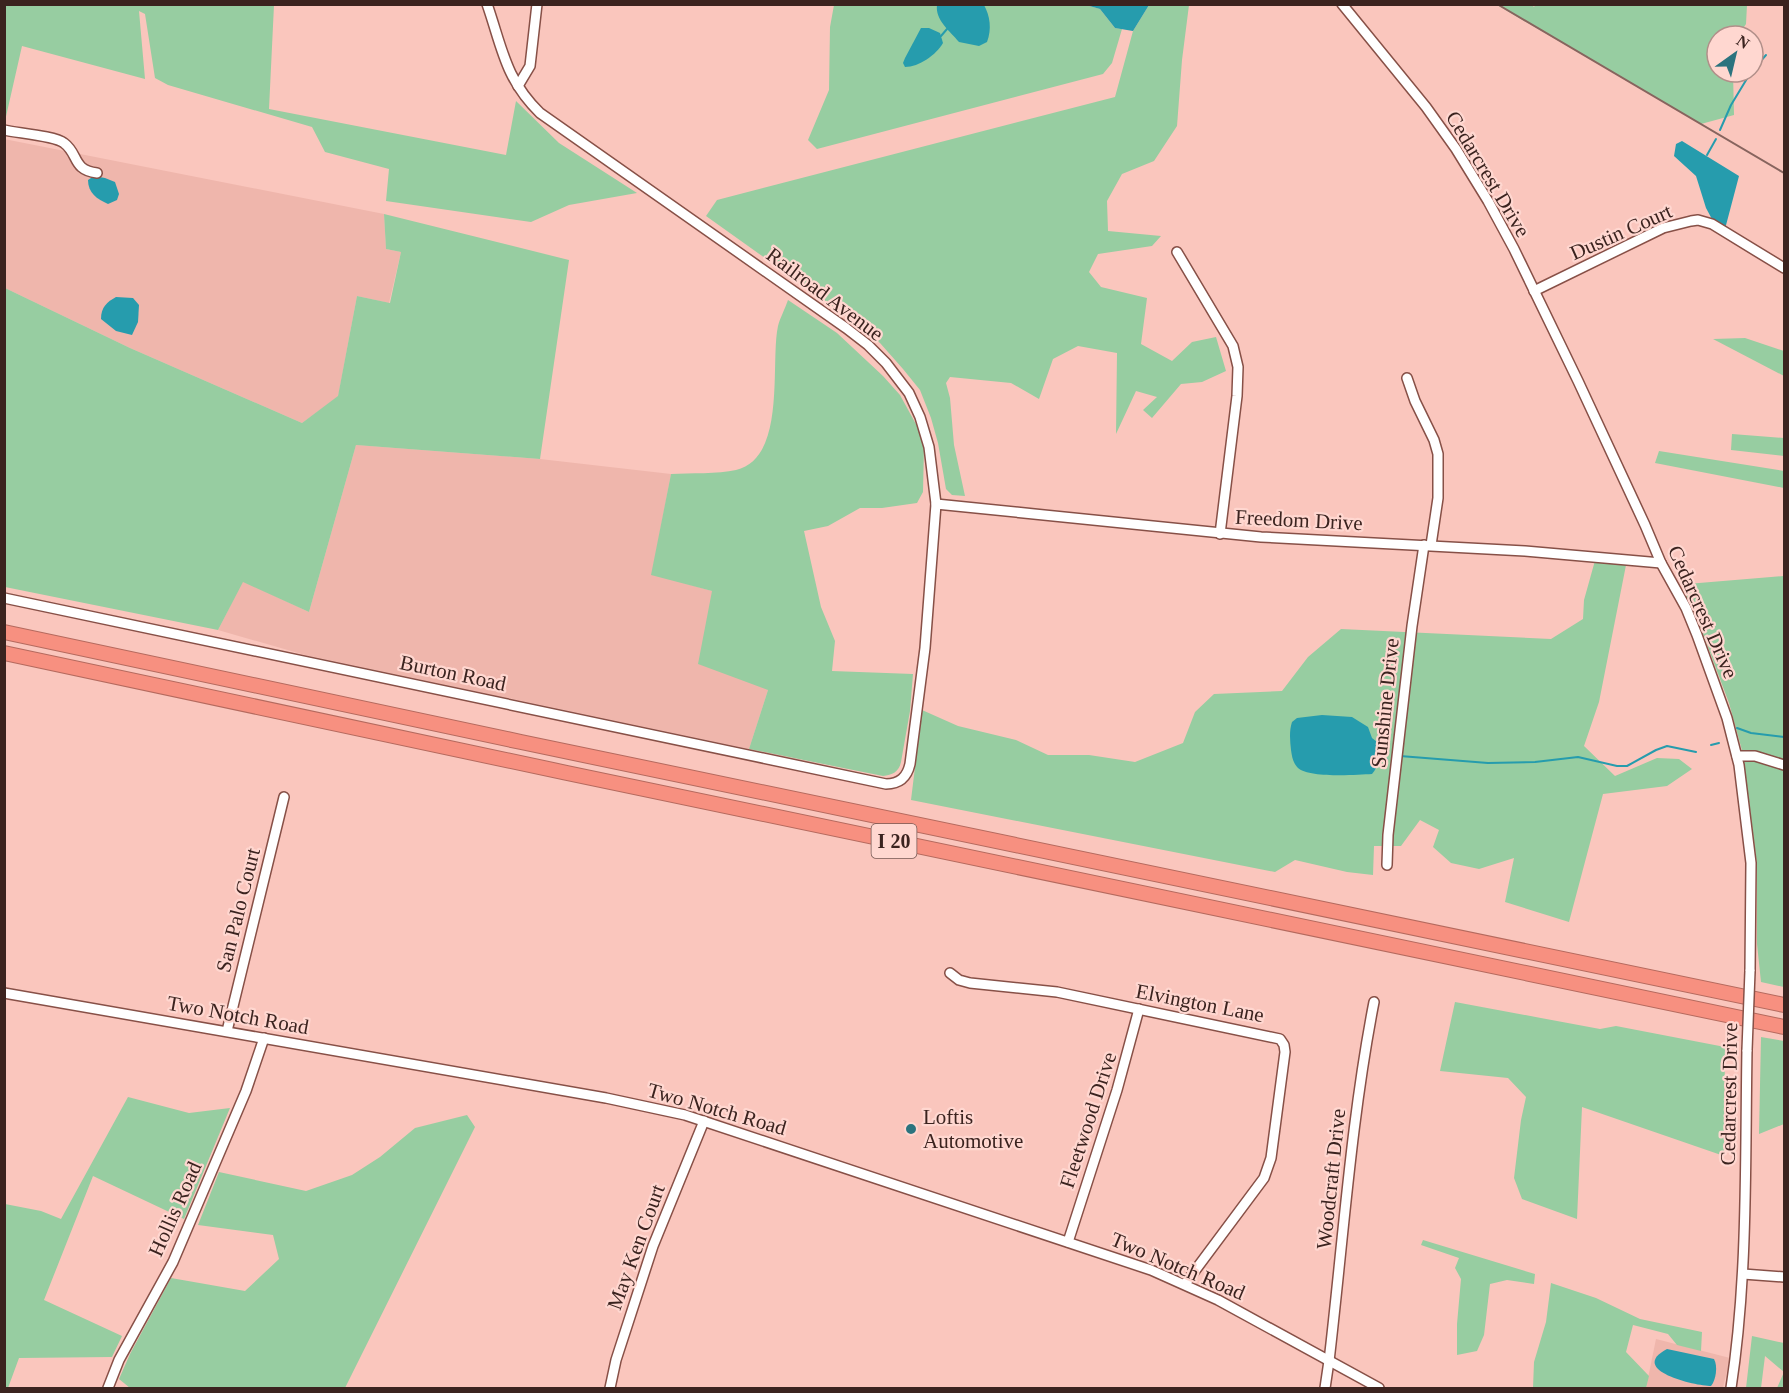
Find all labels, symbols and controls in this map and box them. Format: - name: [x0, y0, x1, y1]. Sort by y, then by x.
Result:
- north arrow: [1705, 24, 1765, 84]
- text: N: [1734, 32, 1753, 53]
- street label: Cedarcrest Drive: [1441, 107, 1535, 241]
- street label: Dustin Court: [1566, 199, 1676, 265]
- street label: Railroad Avenue: [762, 242, 888, 346]
- street label: Freedom Drive: [1235, 505, 1363, 535]
- street label: Cedarcrest Drive: [1663, 542, 1743, 682]
- street label: Sunshine Drive: [1366, 637, 1404, 769]
- street label: Burton Road: [398, 650, 509, 696]
- road number: I 20: [872, 824, 916, 858]
- street label: San Palo Court: [211, 845, 265, 975]
- street label: Elvington Lane: [1134, 979, 1266, 1027]
- street label: Two Notch Road: [165, 991, 311, 1039]
- street label: Cedarcrest Drive: [1716, 1022, 1742, 1166]
- street label: Fleetwood Drive: [1055, 1049, 1121, 1191]
- street label: Two Notch Road: [645, 1078, 790, 1140]
- place label: Loftis Automotive: [923, 1105, 1023, 1153]
- street label: Woodcraft Drive: [1312, 1108, 1350, 1250]
- marker: Loftis Automotive: [904, 1122, 918, 1136]
- street label: Hollis Road: [144, 1158, 207, 1260]
- street label: May Ken Court: [602, 1181, 670, 1313]
- street label: Two Notch Road: [1107, 1227, 1249, 1305]

